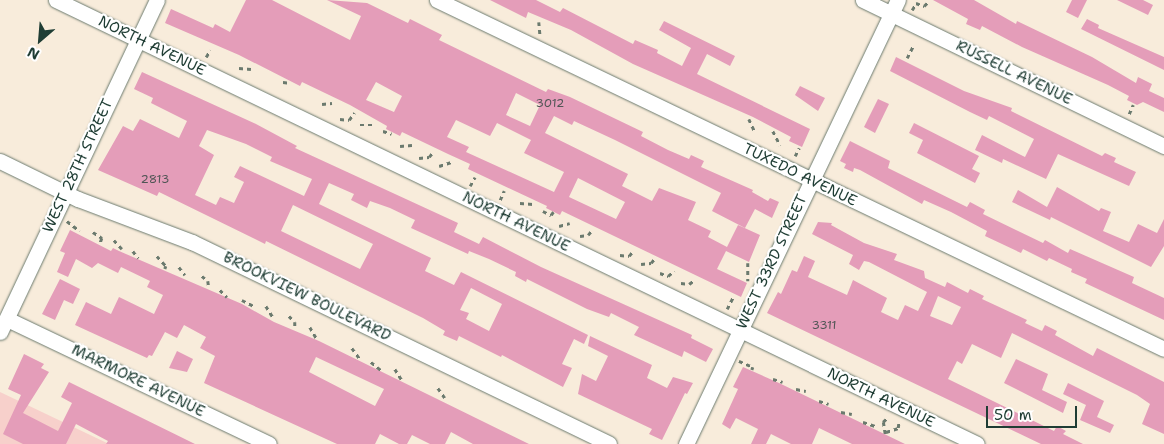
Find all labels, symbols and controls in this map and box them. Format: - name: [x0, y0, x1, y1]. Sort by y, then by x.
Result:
- street label: NORTH AVENUE: [95, 12, 209, 80]
- north arrow: [15, 15, 65, 65]
- street label: RUSSELL AVENUE: [953, 37, 1075, 109]
- text: N: [24, 43, 42, 64]
- street label: WEST 28TH STREET: [39, 96, 117, 236]
- house number: 3012: [535, 97, 565, 111]
- street label: TUXEDO AVENUE: [740, 140, 860, 210]
- house number: 2813: [141, 173, 169, 187]
- street label: NORTH AVENUE: [459, 188, 573, 256]
- street label: WEST 33RD STREET: [733, 192, 811, 332]
- street label: BROOKVIEW BOULEVARD: [220, 248, 394, 346]
- house number: 3311: [811, 319, 837, 333]
- street label: MARMORE AVENUE: [68, 341, 208, 421]
- street label: NORTH AVENUE: [824, 364, 938, 432]
- scale bar: [989, 396, 1080, 428]
- text: 50 m: [994, 405, 1032, 425]

